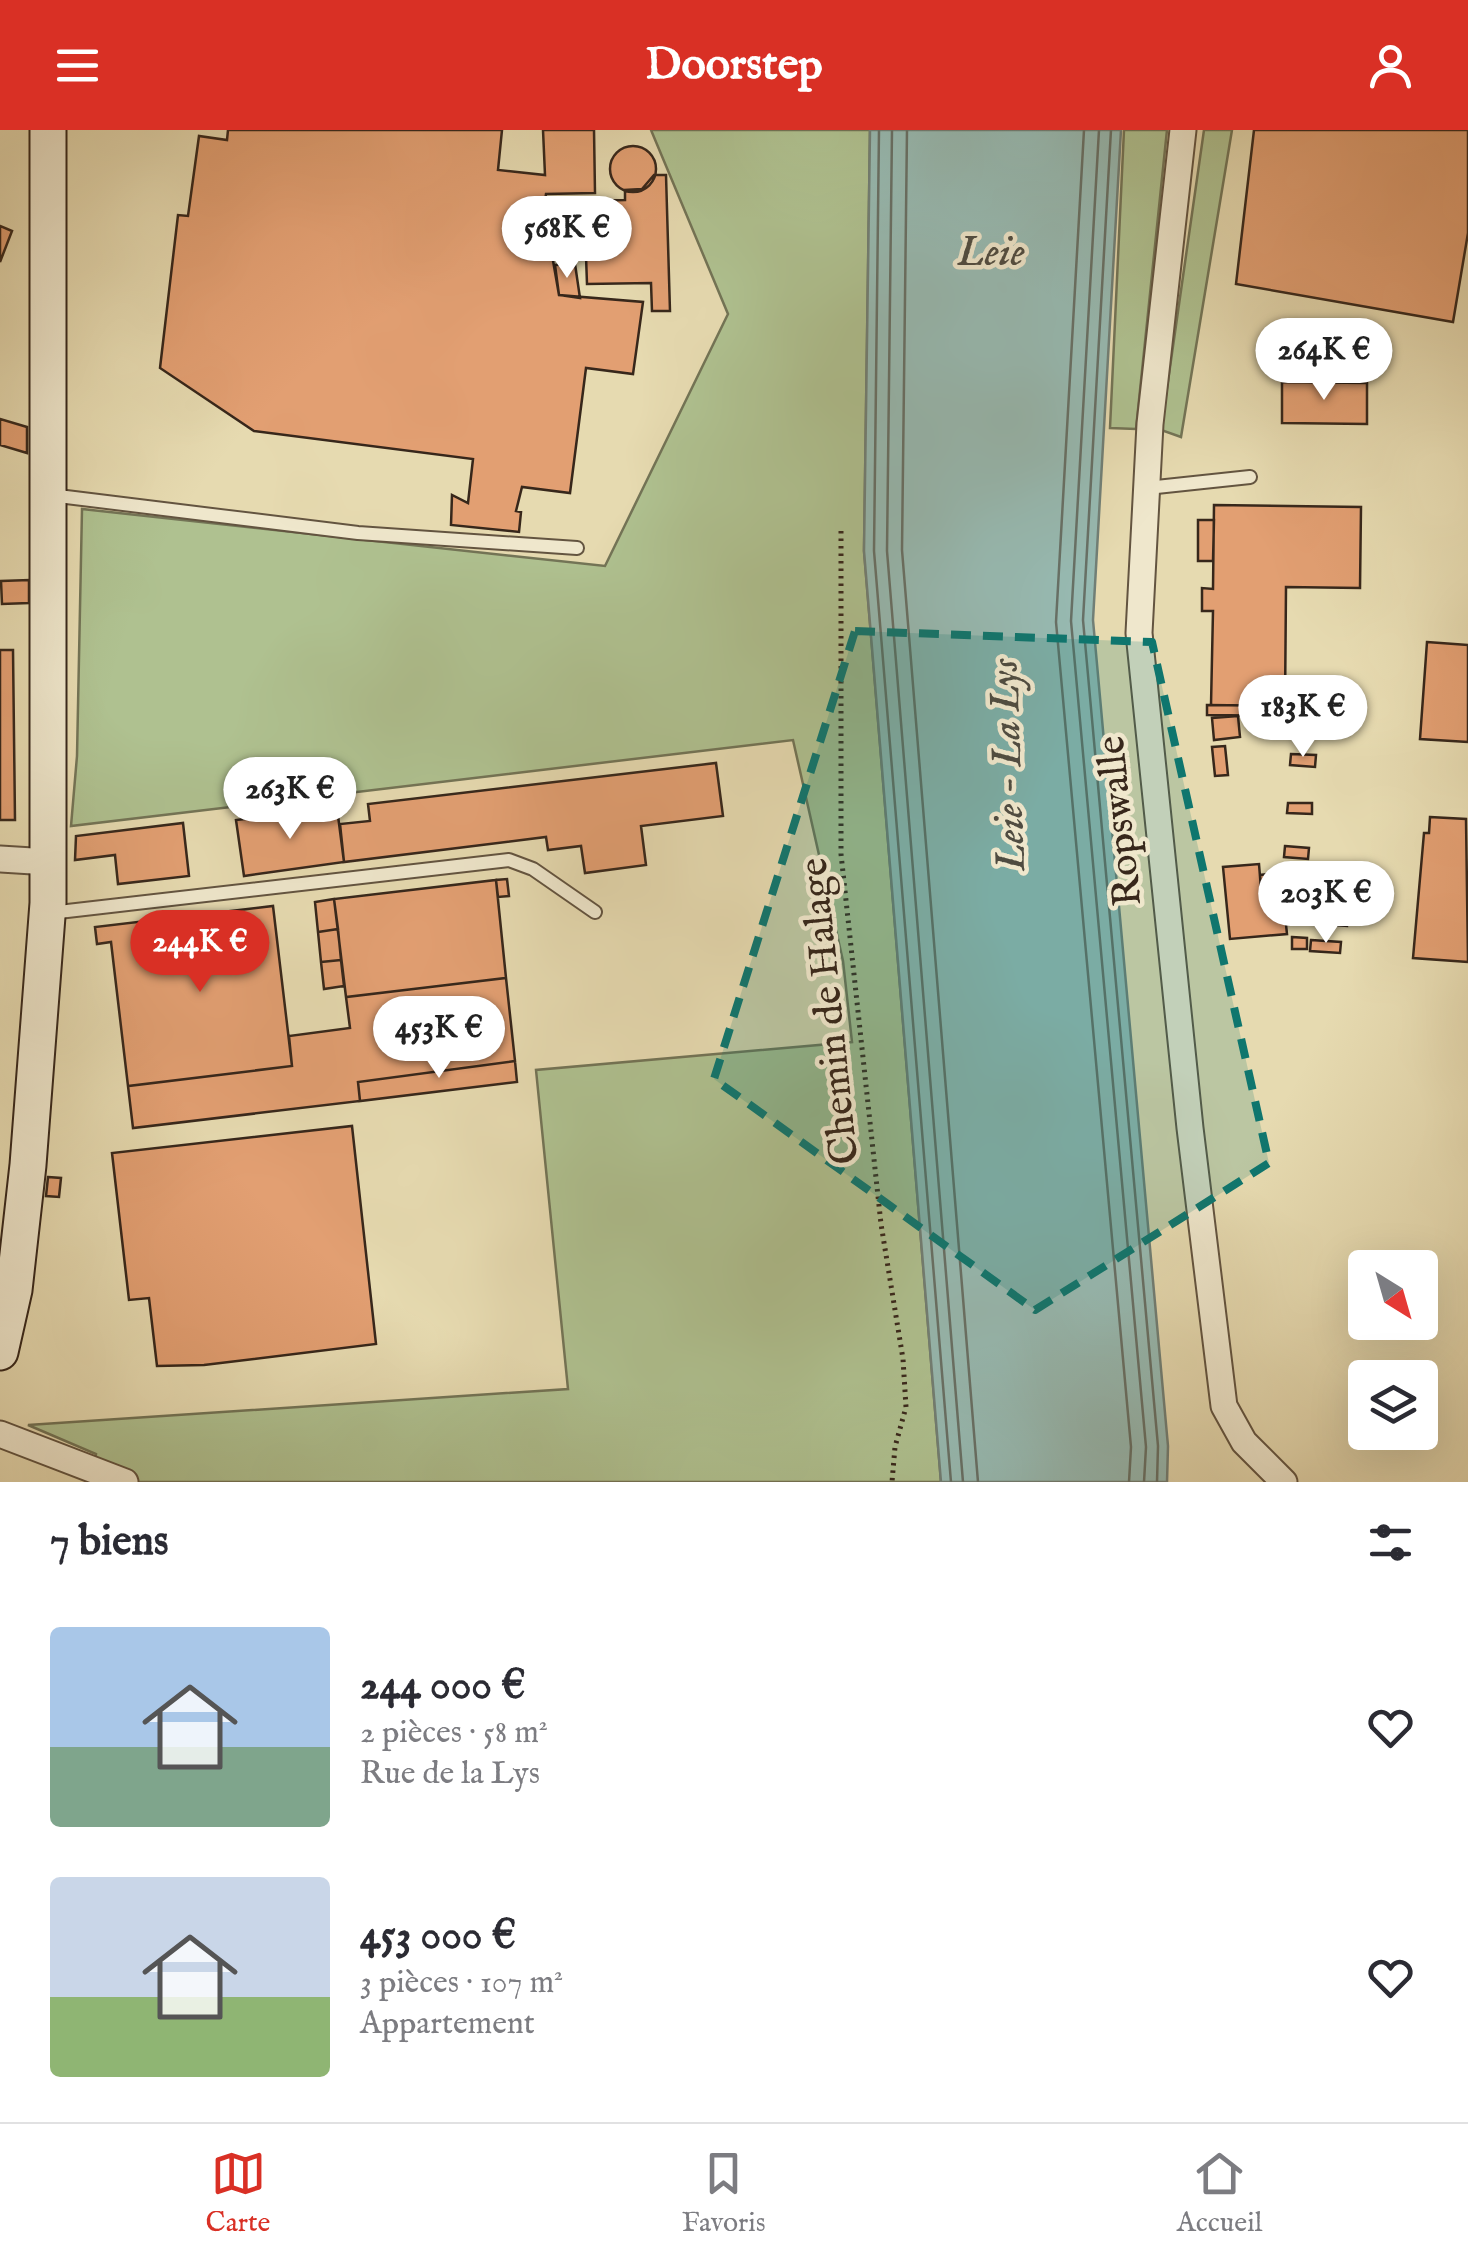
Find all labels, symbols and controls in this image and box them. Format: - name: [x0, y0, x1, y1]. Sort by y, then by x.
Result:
- text: Doorstep: [645, 37, 823, 94]
- icon: menu: [50, 38, 105, 93]
- icon: person: [1363, 38, 1418, 93]
- pin: 568K €: [486, 196, 648, 281]
- text: 568K €: [524, 208, 610, 249]
- water label: Leie: [956, 227, 1025, 280]
- pin: 264K €: [1243, 318, 1405, 403]
- text: 264K €: [1277, 330, 1371, 371]
- water label: Leie - La Lys: [979, 657, 1039, 873]
- pin: 183K €: [1222, 675, 1384, 760]
- text: 183K €: [1260, 687, 1346, 728]
- street label: Ropswalle: [1087, 733, 1155, 909]
- pin: 263K €: [209, 757, 371, 842]
- text: 263K €: [245, 769, 335, 810]
- street label: Chemin de Halage: [790, 855, 872, 1167]
- pin: 203K €: [1245, 861, 1407, 946]
- text: 203K €: [1280, 873, 1372, 914]
- pin: 244K €: [119, 910, 281, 995]
- text: 244K €: [152, 922, 248, 963]
- pin: 453K €: [358, 996, 520, 1081]
- text: 453K €: [395, 1008, 483, 1049]
- north arrow: [1348, 1250, 1438, 1340]
- map controls: [1348, 1250, 1438, 1450]
- button: layers: [1348, 1360, 1438, 1450]
- icon: filters: [1363, 1515, 1418, 1570]
- text: 7 biens: [50, 1516, 169, 1569]
- text: 244 000 €: [360, 1660, 526, 1713]
- icon: home: [130, 1667, 250, 1787]
- icon: heart: [1363, 1700, 1418, 1755]
- text: 2 pièces · 58 m²: [360, 1713, 548, 1754]
- text: Rue de la Lys: [360, 1754, 540, 1795]
- text: 453 000 €: [360, 1910, 516, 1963]
- icon: home: [130, 1917, 250, 2037]
- icon: heart: [1363, 1950, 1418, 2005]
- text: 3 pièces · 107 m²: [360, 1963, 563, 2004]
- text: Appartement: [360, 2004, 535, 2045]
- tab: Carte: [206, 2146, 270, 2241]
- tab: Favoris: [682, 2146, 766, 2241]
- tab: Accueil: [1177, 2146, 1262, 2241]

